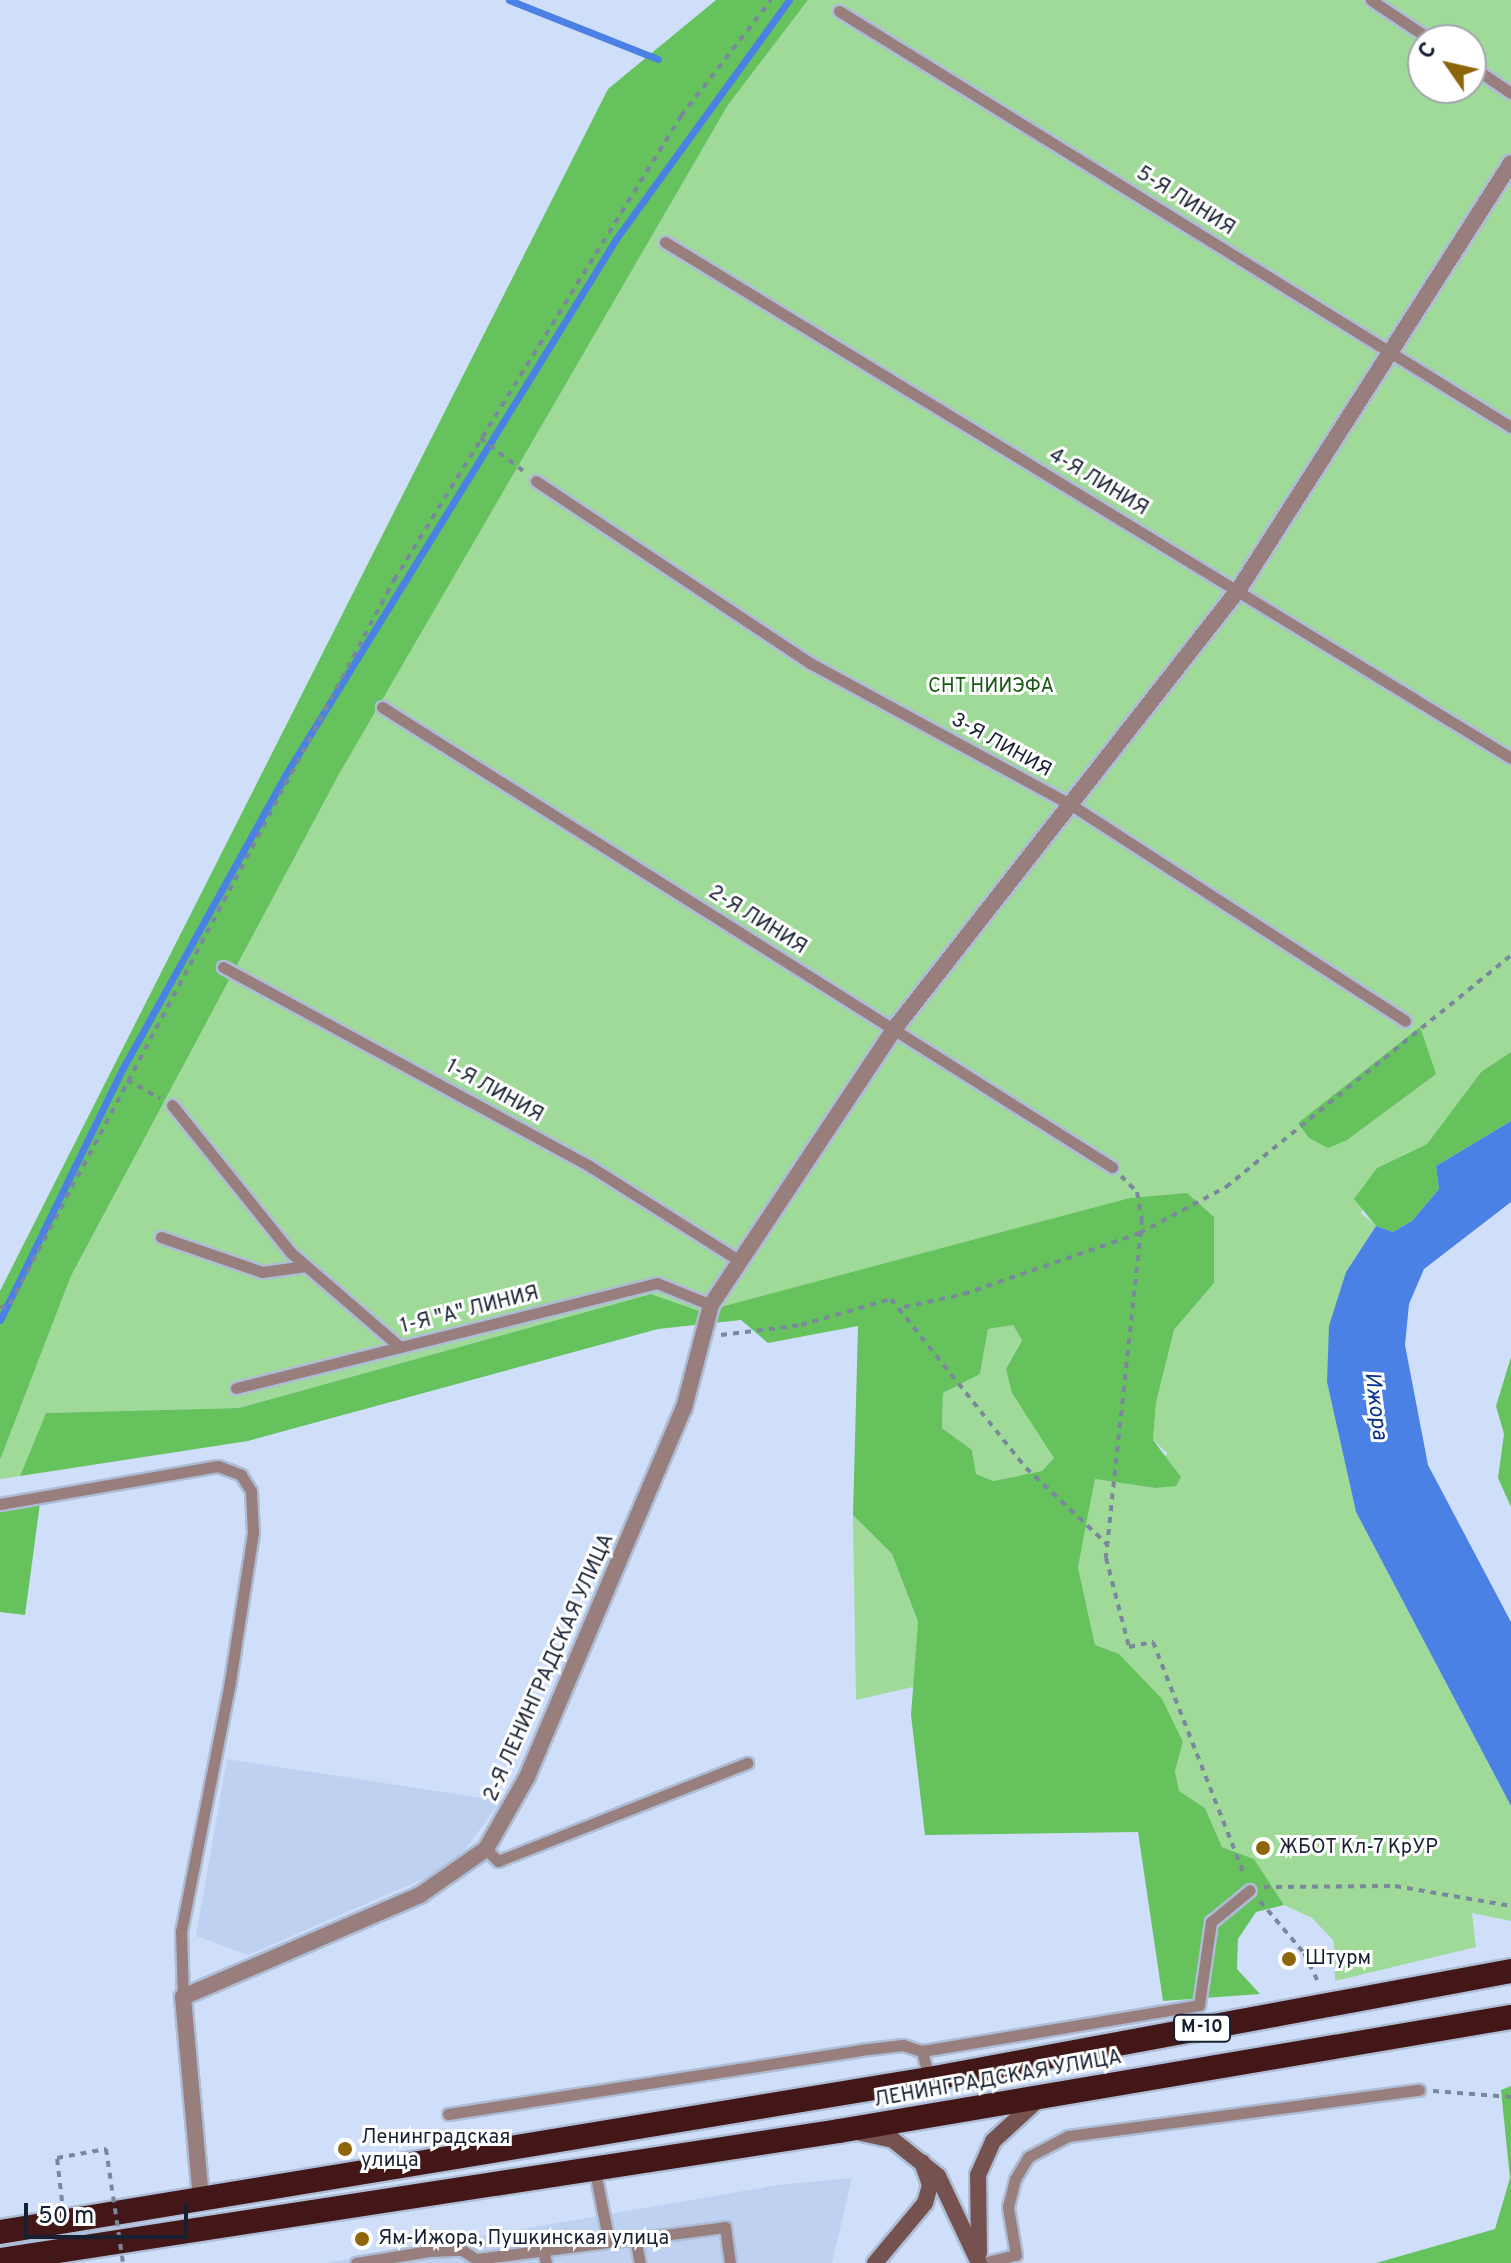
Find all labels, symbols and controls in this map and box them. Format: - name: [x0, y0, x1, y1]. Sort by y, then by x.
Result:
- north arrow: [1407, 24, 1487, 104]
- text: С: [1413, 38, 1443, 65]
- street label: 5-Я ЛИНИЯ: [1131, 162, 1239, 242]
- street label: 4-Я ЛИНИЯ: [1044, 444, 1152, 522]
- park label: СНТ НИИЭФА: [928, 675, 1054, 699]
- street label: 3-Я ЛИНИЯ: [947, 709, 1055, 783]
- street label: 2-Я ЛИНИЯ: [704, 881, 810, 961]
- street label: 1-Я ЛИНИЯ: [441, 1056, 547, 1128]
- street label: 1-Я "А" ЛИНИЯ: [398, 1282, 542, 1340]
- water label: Ижора: [1358, 1371, 1392, 1441]
- street label: 2-Я ЛЕНИНГРАДСКАЯ УЛИЦА: [480, 1531, 620, 1805]
- place label: ЖБОТ Кл-7 КрУР: [1279, 1836, 1440, 1860]
- marker: ЖБОТ Кл-7 КрУР: [1254, 1839, 1272, 1857]
- place label: Штурм: [1305, 1947, 1371, 1971]
- marker: Штурм: [1280, 1950, 1298, 1968]
- road number: М-10: [1172, 2014, 1232, 2042]
- street label: ЛЕНИНГРАДСКАЯ УЛИЦА: [872, 2046, 1124, 2114]
- place label: Ленинградская улица: [361, 2126, 510, 2173]
- marker: Ленинградская улица: [336, 2140, 354, 2158]
- scale bar: [28, 2187, 192, 2237]
- text: 50 m: [38, 2202, 94, 2232]
- place label: Ям-Ижора, Пушкинская улица: [378, 2227, 669, 2251]
- marker: Ям-Ижора, Пушкинская улица: [353, 2230, 371, 2248]

